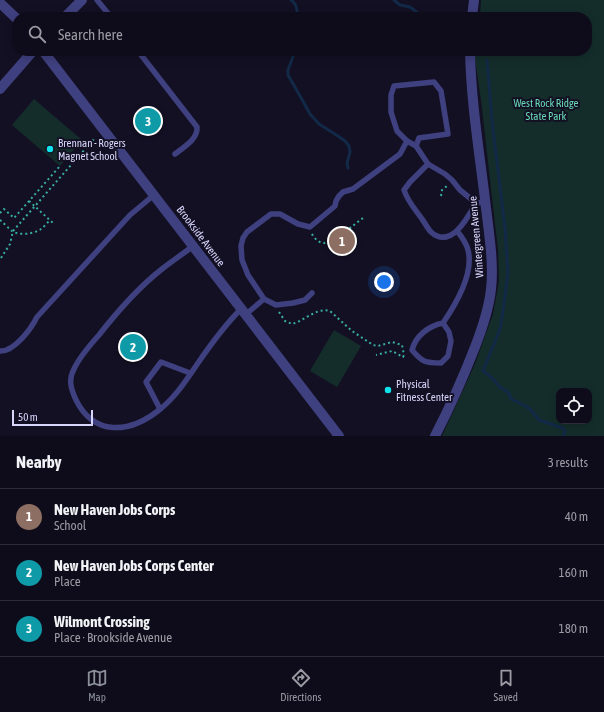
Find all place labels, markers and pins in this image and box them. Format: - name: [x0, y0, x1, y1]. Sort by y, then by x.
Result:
- pin: 3: [135, 106, 161, 136]
- place label: Brennan - Rogers Magnet School: [58, 137, 126, 162]
- marker: Brennan - Rogers Magnet School: [45, 144, 55, 154]
- pin: 1: [329, 226, 355, 256]
- pin: 2: [120, 332, 146, 362]
- place label: Physical Fitness Center: [396, 378, 453, 403]
- marker: Physical Fitness Center: [383, 385, 393, 395]

